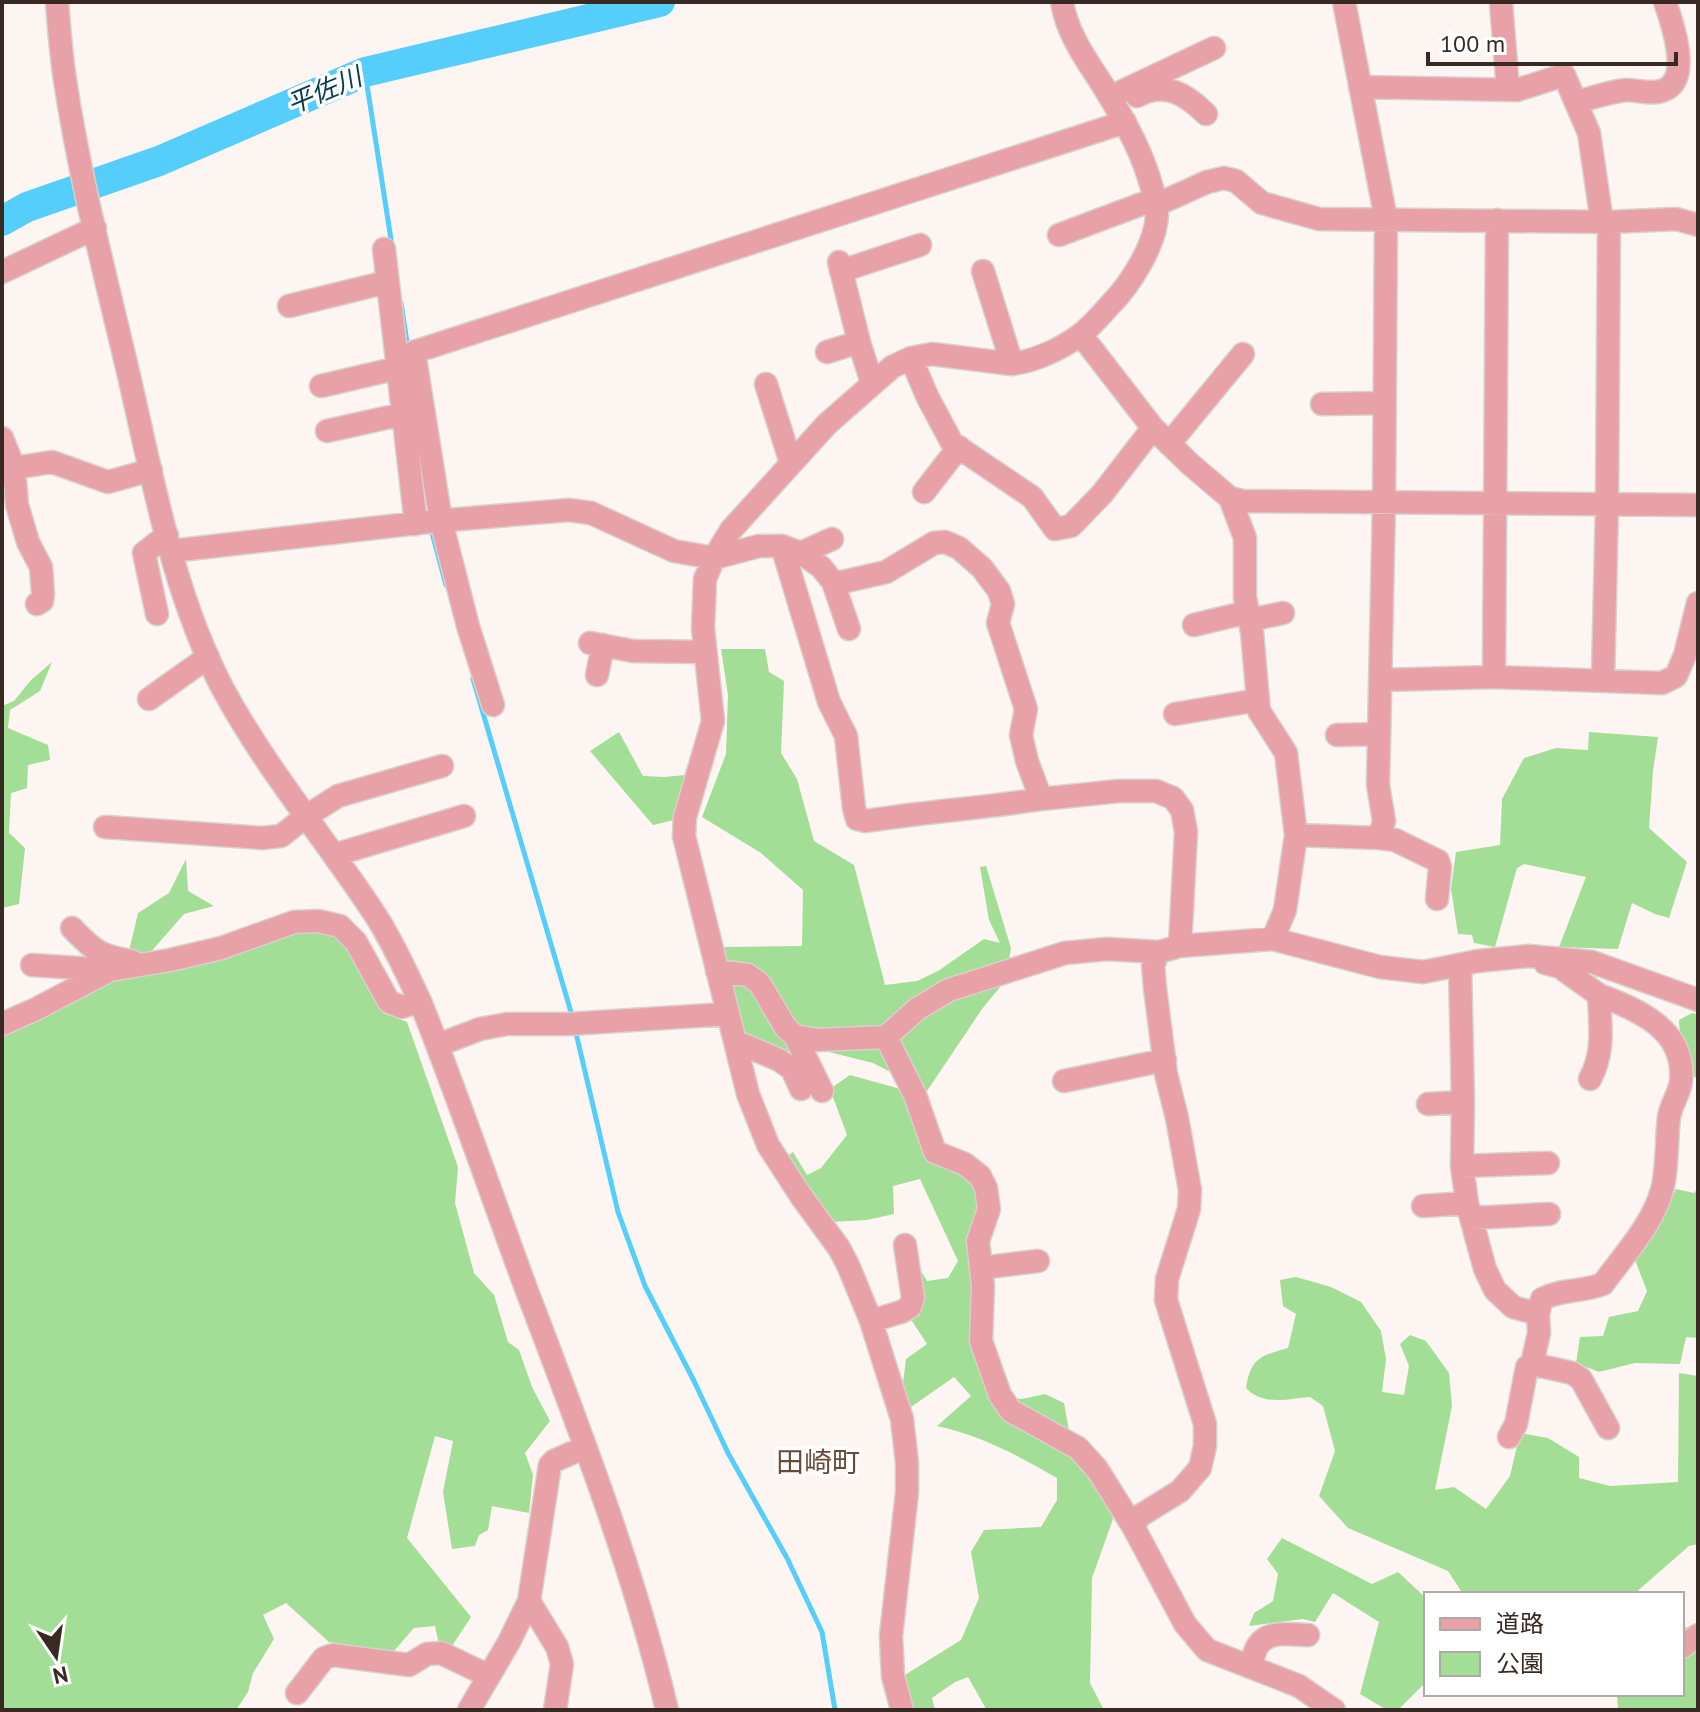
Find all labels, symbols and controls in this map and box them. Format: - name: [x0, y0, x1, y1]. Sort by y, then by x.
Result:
- scale bar: [1428, 16, 1676, 66]
- text: 100 m: [1440, 28, 1505, 59]
- water label: 平佐川: [282, 58, 369, 120]
- district label: 田崎町: [776, 1443, 860, 1480]
- legend: [1424, 1592, 1684, 1696]
- text: 道路: [1496, 1608, 1544, 1639]
- north arrow: [16, 1616, 96, 1696]
- text: 公園: [1496, 1648, 1544, 1679]
- text: N: [50, 1660, 71, 1691]

